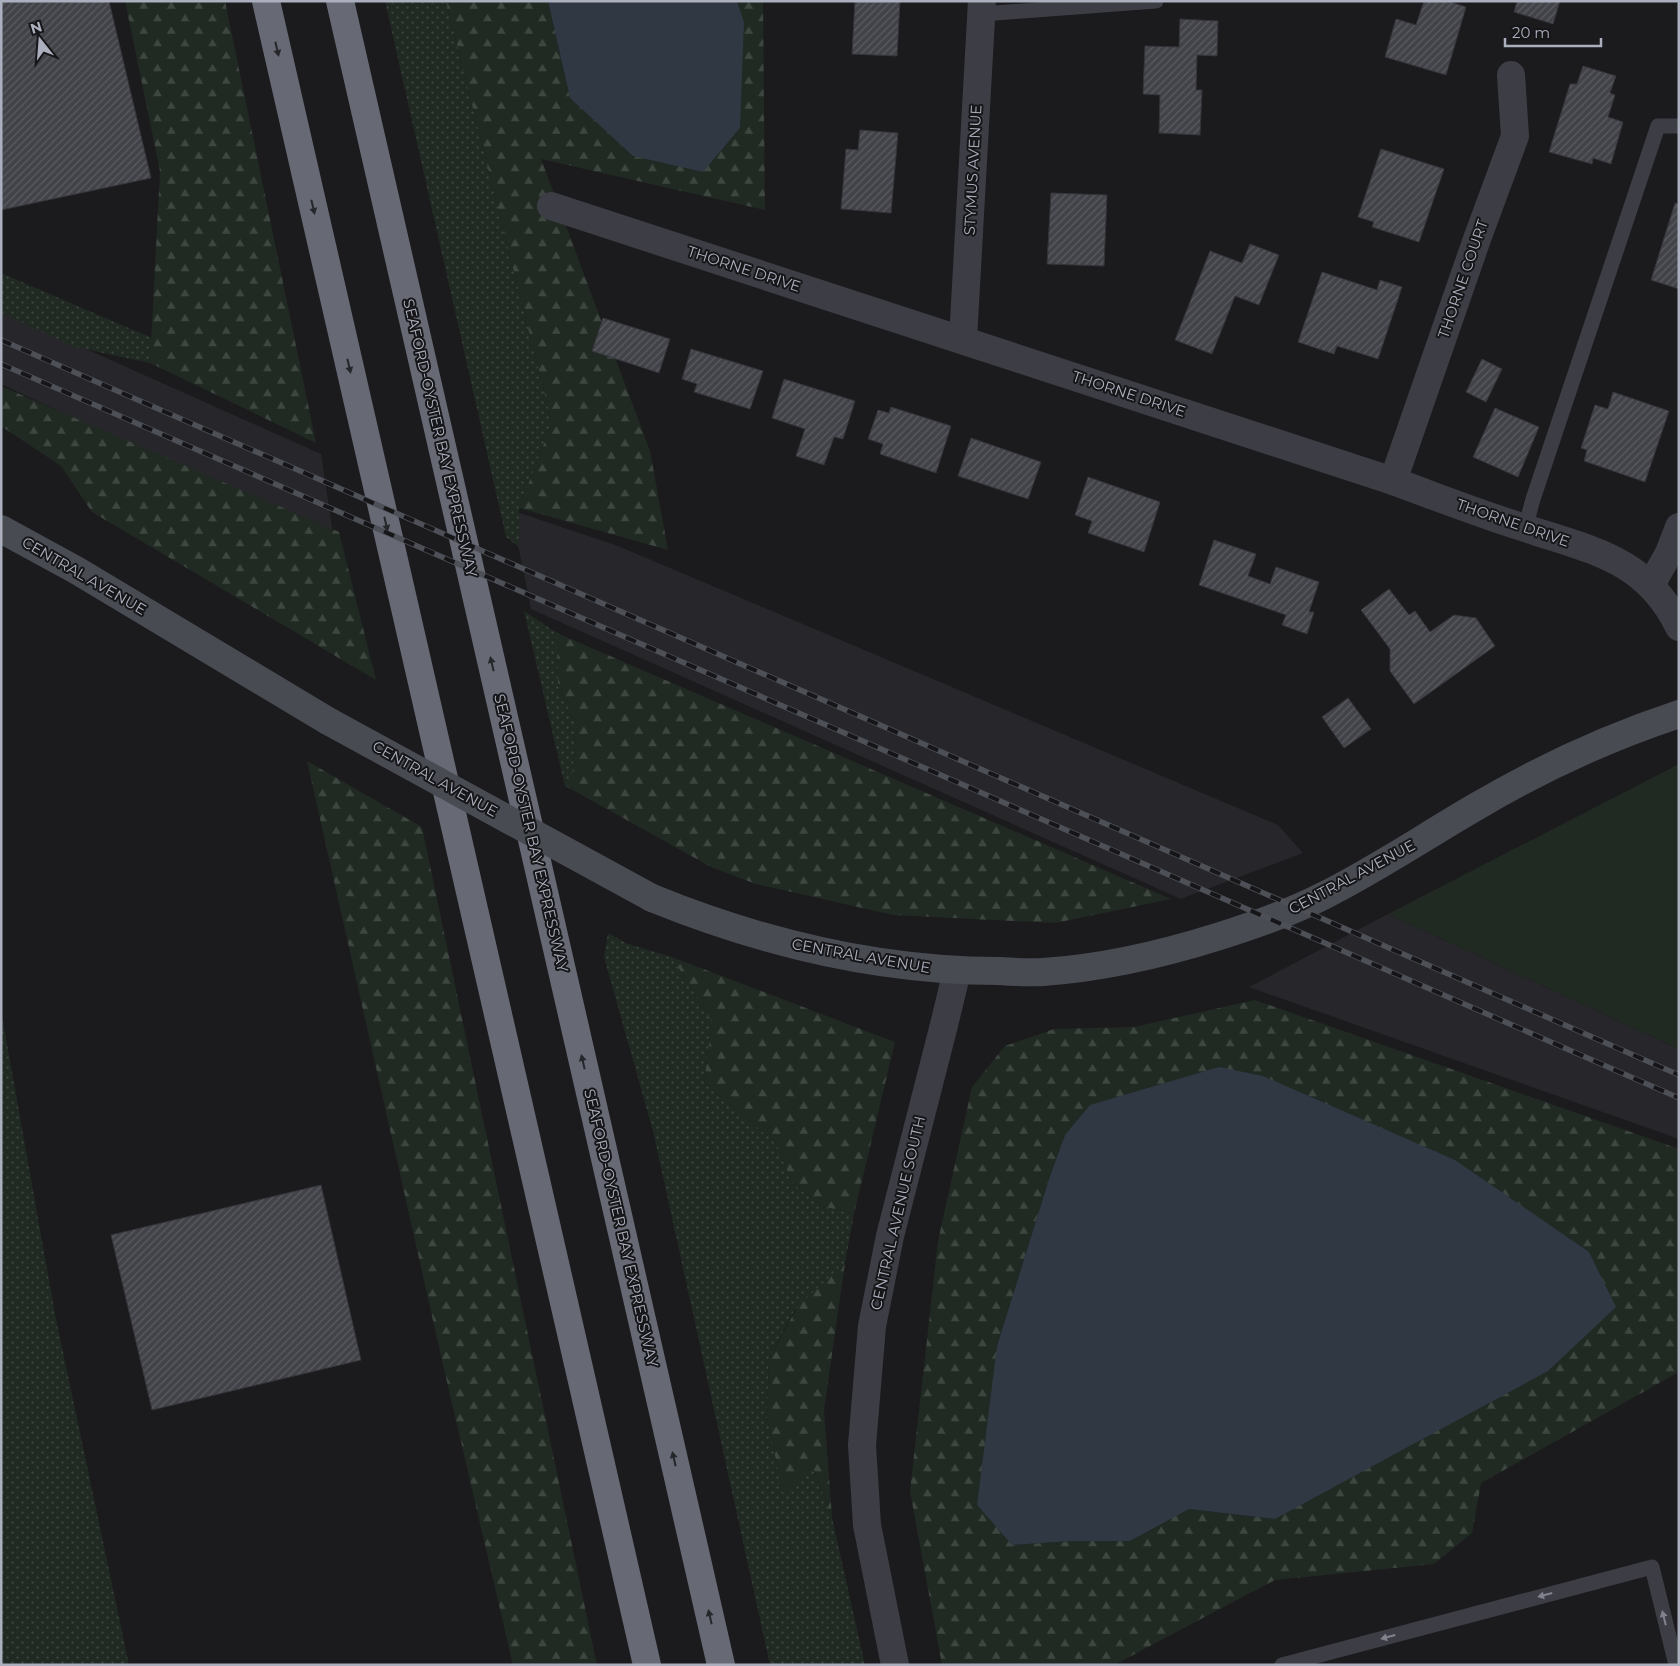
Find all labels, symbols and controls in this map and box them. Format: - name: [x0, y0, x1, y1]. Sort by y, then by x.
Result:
- north arrow: [15, 15, 65, 65]
- scale bar: [1505, 15, 1601, 47]
- text: N: [28, 17, 44, 38]
- text: 20 m: [1512, 23, 1550, 42]
- one-way arrow: [273, 41, 281, 56]
- street label: STYMUS AVENUE: [960, 104, 985, 236]
- one-way arrow: [309, 200, 317, 215]
- street label: THORNE COURT: [1433, 217, 1492, 341]
- street label: THORNE DRIVE: [685, 241, 803, 296]
- street label: SEAFORD-OYSTER BAY EXPRESSWAY: [399, 297, 482, 579]
- one-way arrow: [345, 358, 353, 373]
- street label: THORNE DRIVE: [1070, 366, 1188, 421]
- street label: THORNE DRIVE: [1454, 494, 1572, 551]
- one-way arrow: [382, 516, 390, 532]
- street label: CENTRAL AVENUE: [19, 532, 150, 619]
- one-way arrow: [488, 657, 496, 672]
- street label: SEAFORD-OYSTER BAY EXPRESSWAY: [490, 692, 573, 974]
- street label: CENTRAL AVENUE: [369, 736, 501, 821]
- street label: CENTRAL AVENUE: [1285, 835, 1418, 918]
- street label: CENTRAL AVENUE: [790, 934, 932, 977]
- one-way arrow: [579, 1054, 587, 1069]
- street label: SEAFORD-OYSTER BAY EXPRESSWAY: [580, 1087, 663, 1369]
- street label: CENTRAL AVENUE SOUTH: [866, 1114, 929, 1312]
- one-way arrow: [670, 1451, 678, 1466]
- one-way arrow: [1537, 1591, 1552, 1599]
- one-way arrow: [706, 1610, 714, 1625]
- one-way arrow: [1660, 1610, 1668, 1625]
- one-way arrow: [1380, 1633, 1395, 1641]

